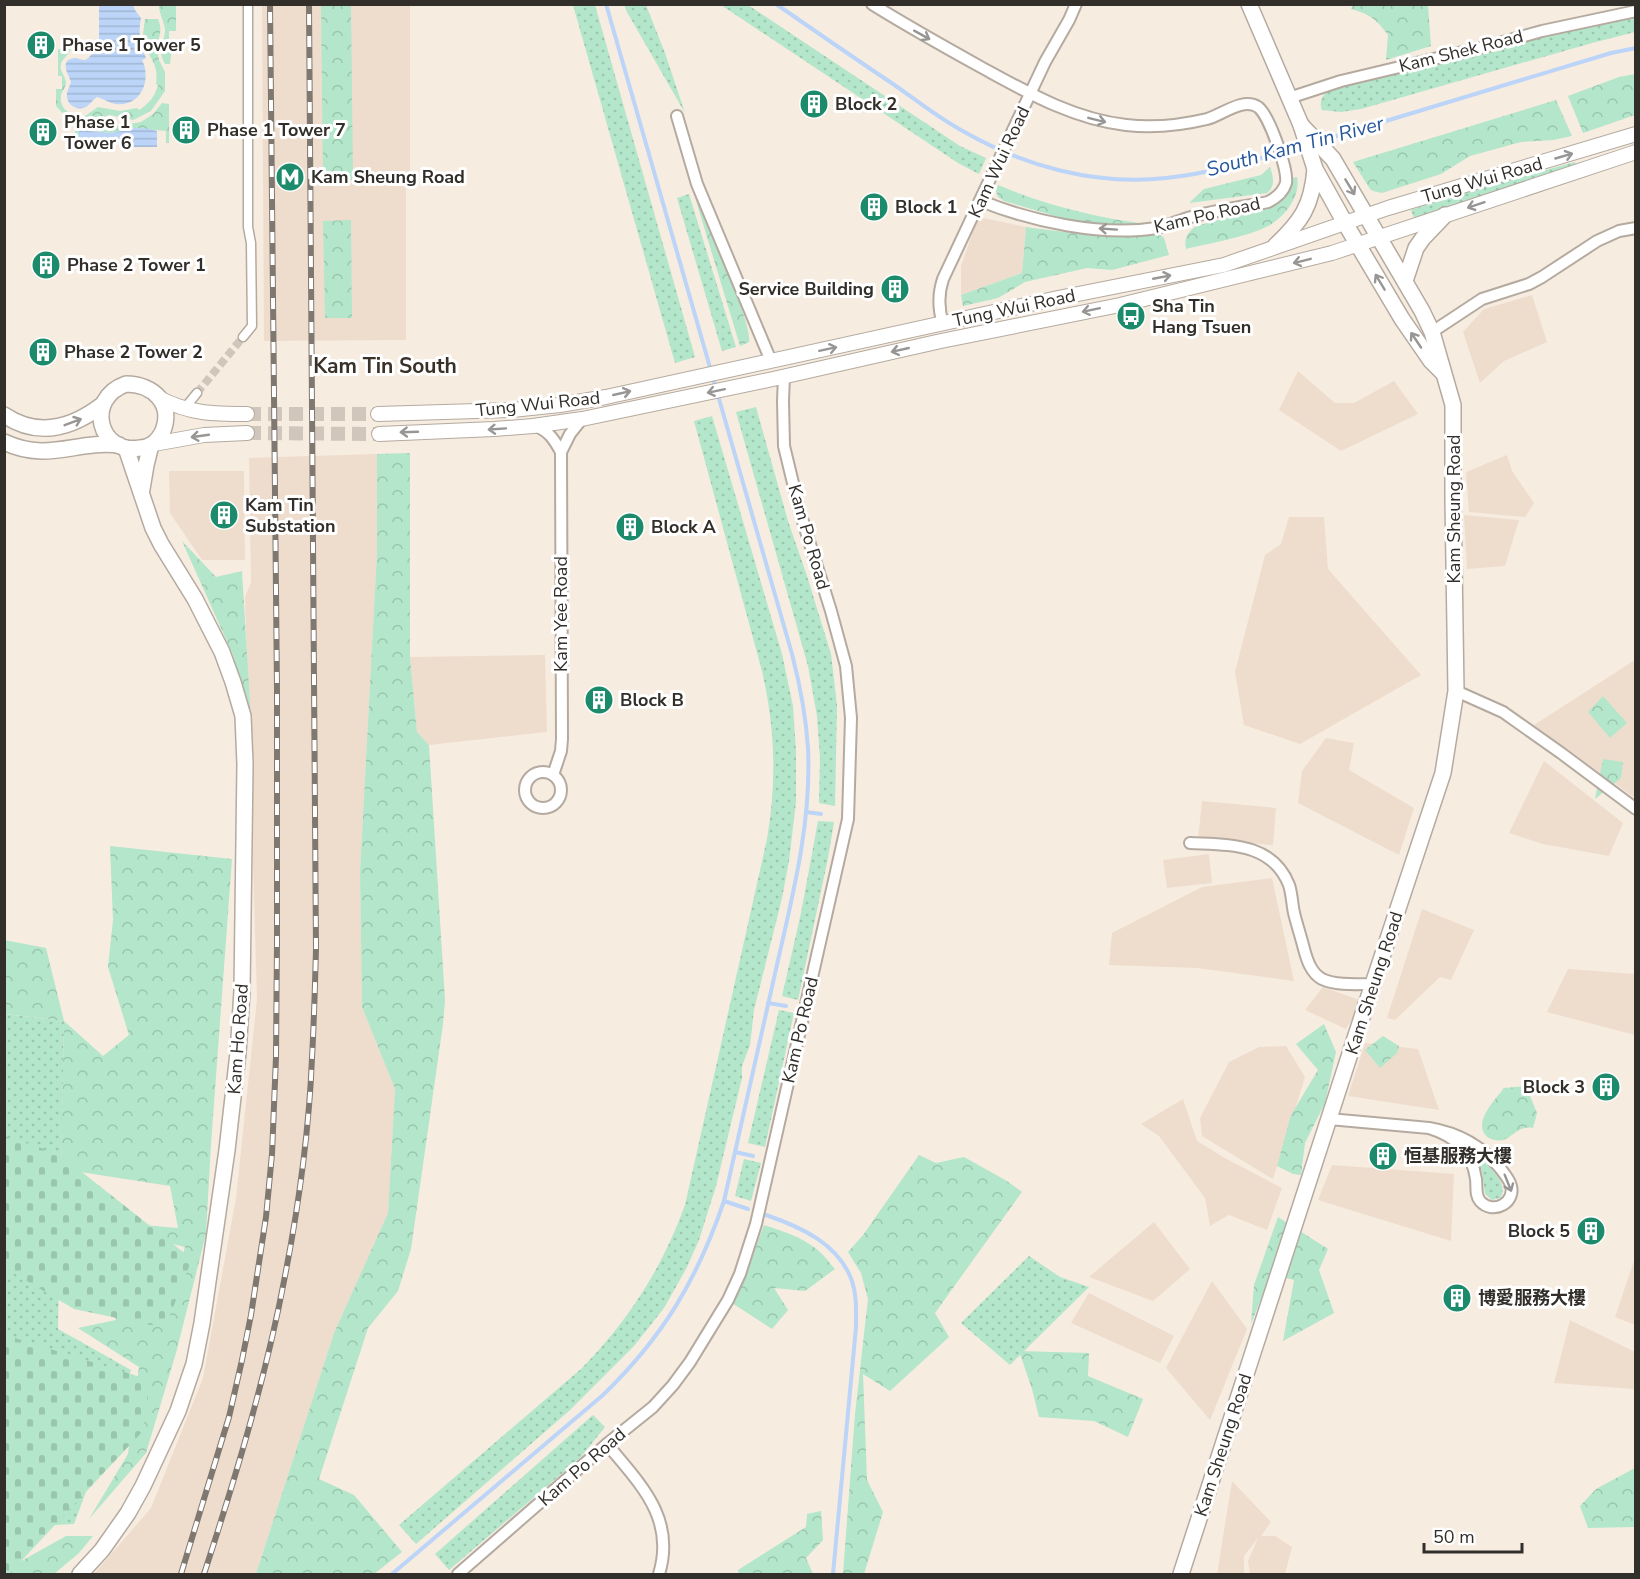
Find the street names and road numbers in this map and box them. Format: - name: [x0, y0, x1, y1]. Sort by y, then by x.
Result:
- street label: Kam Shek Road: [1396, 24, 1526, 78]
- street label: Kam Wui Road: [963, 102, 1035, 222]
- street label: Tung Wui Road: [1419, 151, 1545, 209]
- street label: Kam Po Road: [1152, 191, 1262, 239]
- street label: Tung Wui Road: [951, 283, 1077, 333]
- street label: Tung Wui Road: [475, 386, 601, 422]
- street label: Kam Sheung Road: [1442, 434, 1466, 584]
- street label: Kam Po Road: [783, 482, 835, 592]
- street label: Kam Yee Road: [549, 556, 573, 672]
- street label: Kam Sheung Road: [1340, 908, 1408, 1058]
- street label: Kam Po Road: [776, 975, 824, 1085]
- street label: Kam Ho Road: [222, 983, 254, 1095]
- street label: Kam Sheung Road: [1189, 1370, 1257, 1520]
- street label: Kam Po Road: [533, 1422, 631, 1512]

